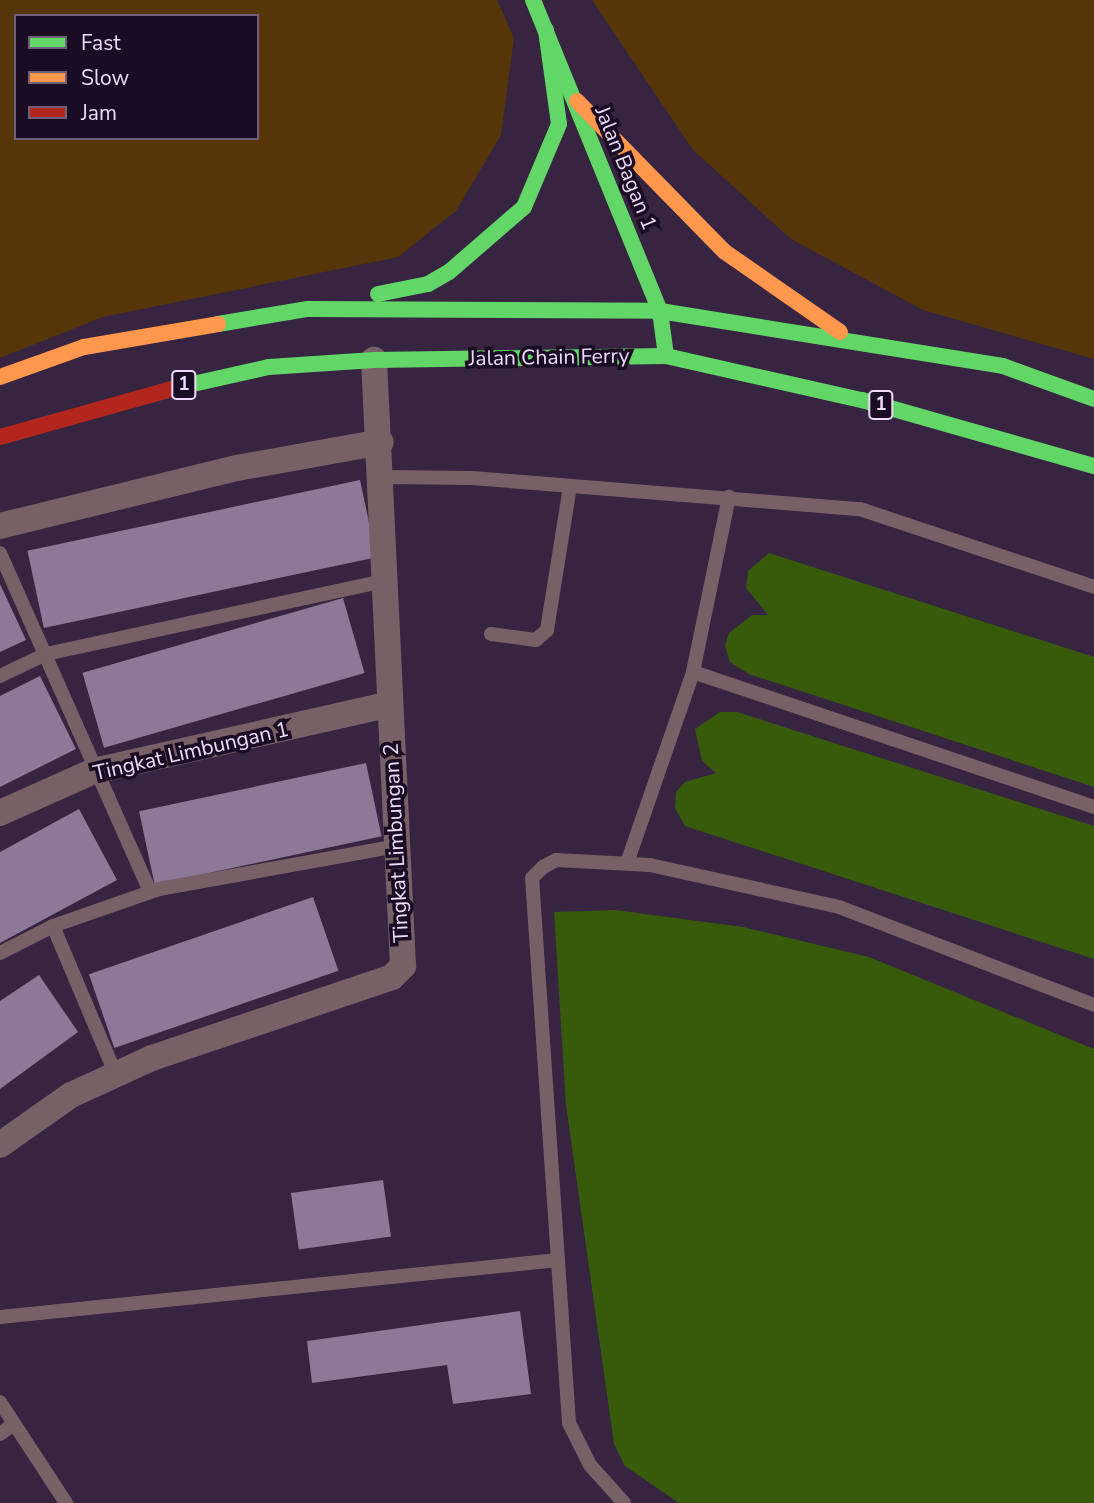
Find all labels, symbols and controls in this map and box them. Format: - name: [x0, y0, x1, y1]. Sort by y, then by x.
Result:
- legend: [14, 14, 259, 140]
- text: Fast: [81, 29, 121, 57]
- text: Slow: [81, 64, 129, 92]
- text: Jam: [81, 99, 117, 127]
- street label: Jalan Bagan 1: [590, 102, 662, 234]
- street label: Jalan Chain Ferry: [468, 343, 630, 371]
- road number: 1: [170, 370, 198, 400]
- road number: 1: [867, 390, 895, 420]
- street label: Tingkat Limbungan 1: [91, 716, 291, 786]
- street label: Tingkat Limbungan 2: [378, 743, 414, 943]

